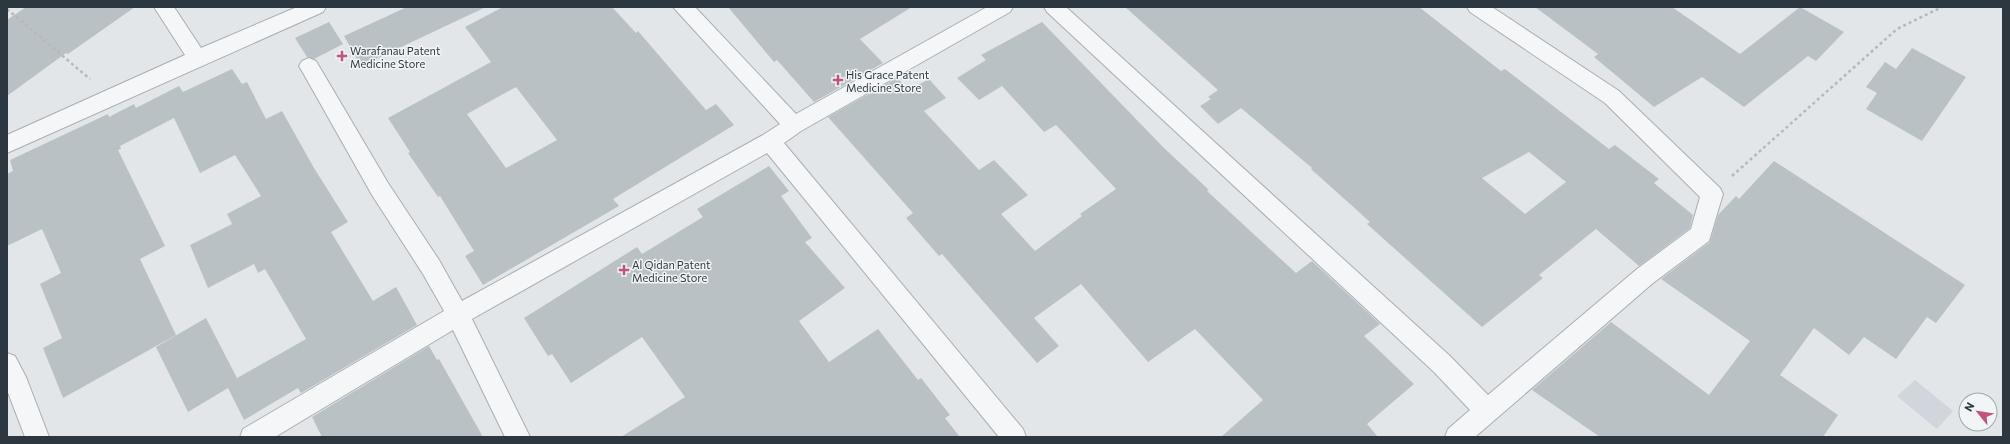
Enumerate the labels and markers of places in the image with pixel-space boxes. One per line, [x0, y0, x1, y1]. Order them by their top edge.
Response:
place label: Warafanau Patent Medicine Store [350, 44, 441, 70]
marker: Warafanau Patent Medicine Store [337, 51, 347, 61]
place label: His Grace Patent Medicine Store [846, 68, 930, 94]
marker: His Grace Patent Medicine Store [833, 75, 843, 85]
place label: Al Qidan Patent Medicine Store [632, 258, 711, 284]
marker: Al Qidan Patent Medicine Store [619, 265, 629, 275]

